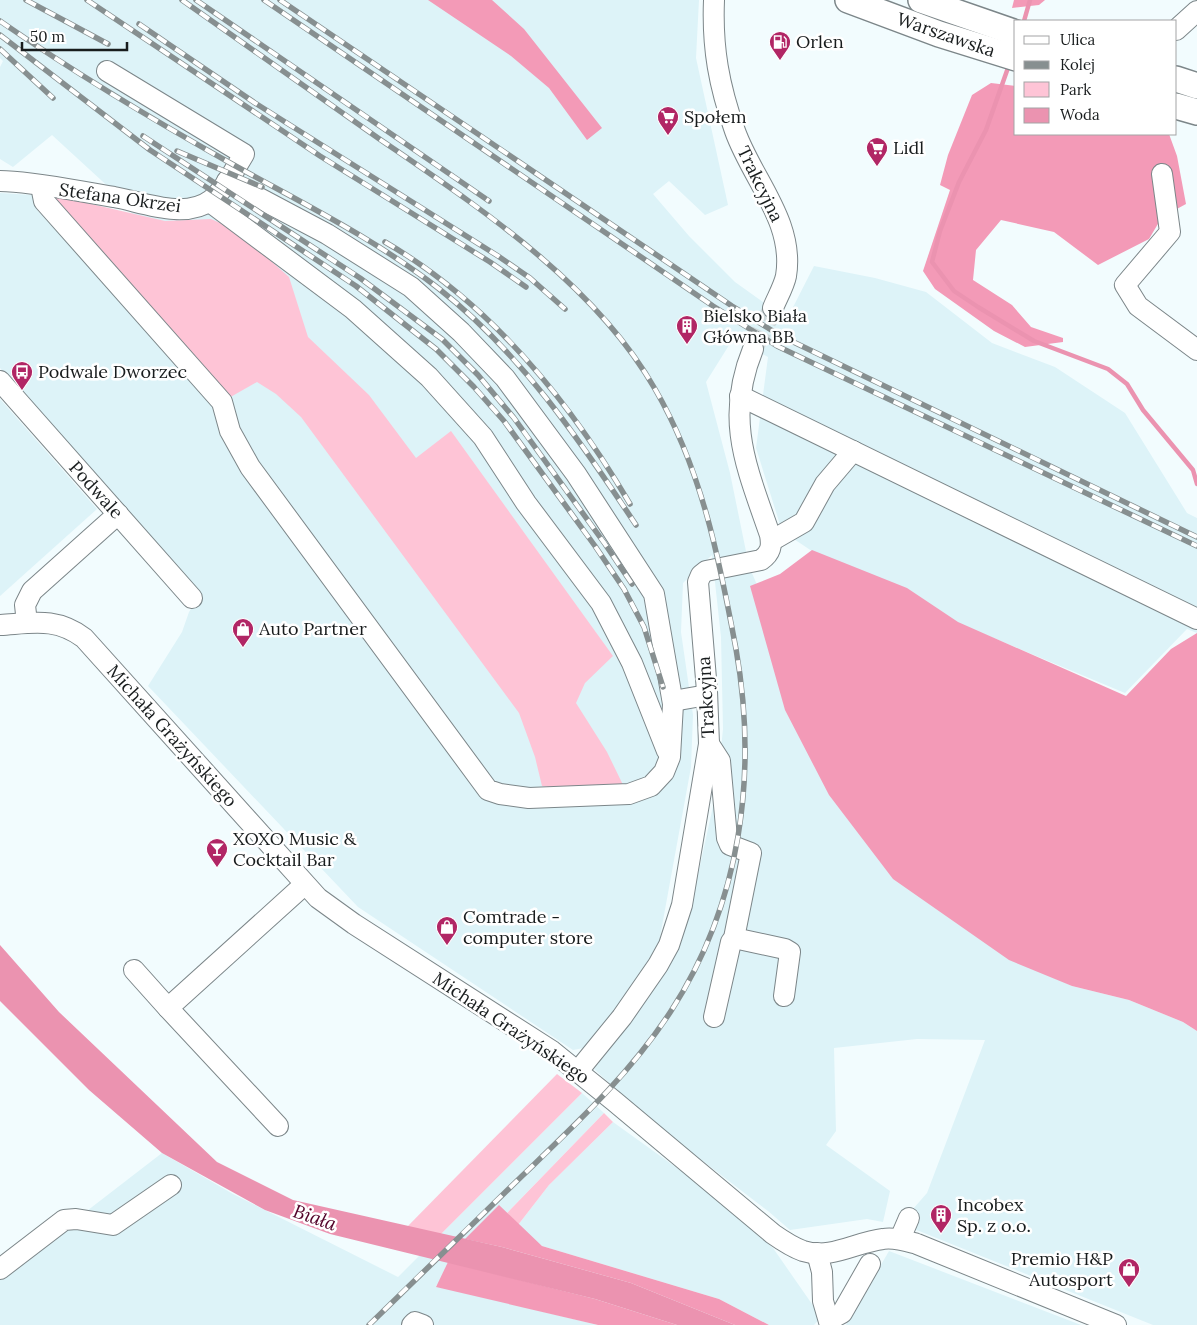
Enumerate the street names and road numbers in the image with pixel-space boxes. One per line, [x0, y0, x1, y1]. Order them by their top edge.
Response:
street label: Warszawska [894, 7, 998, 62]
street label: Trakcyjna [732, 142, 789, 226]
street label: Stefana Okrzei [58, 178, 182, 217]
street label: Podwale [64, 456, 129, 524]
street label: Trakcyjna [692, 656, 719, 738]
street label: Michała Grażyńskiego [102, 660, 243, 812]
street label: Michała Grażyńskiego [428, 967, 594, 1089]

